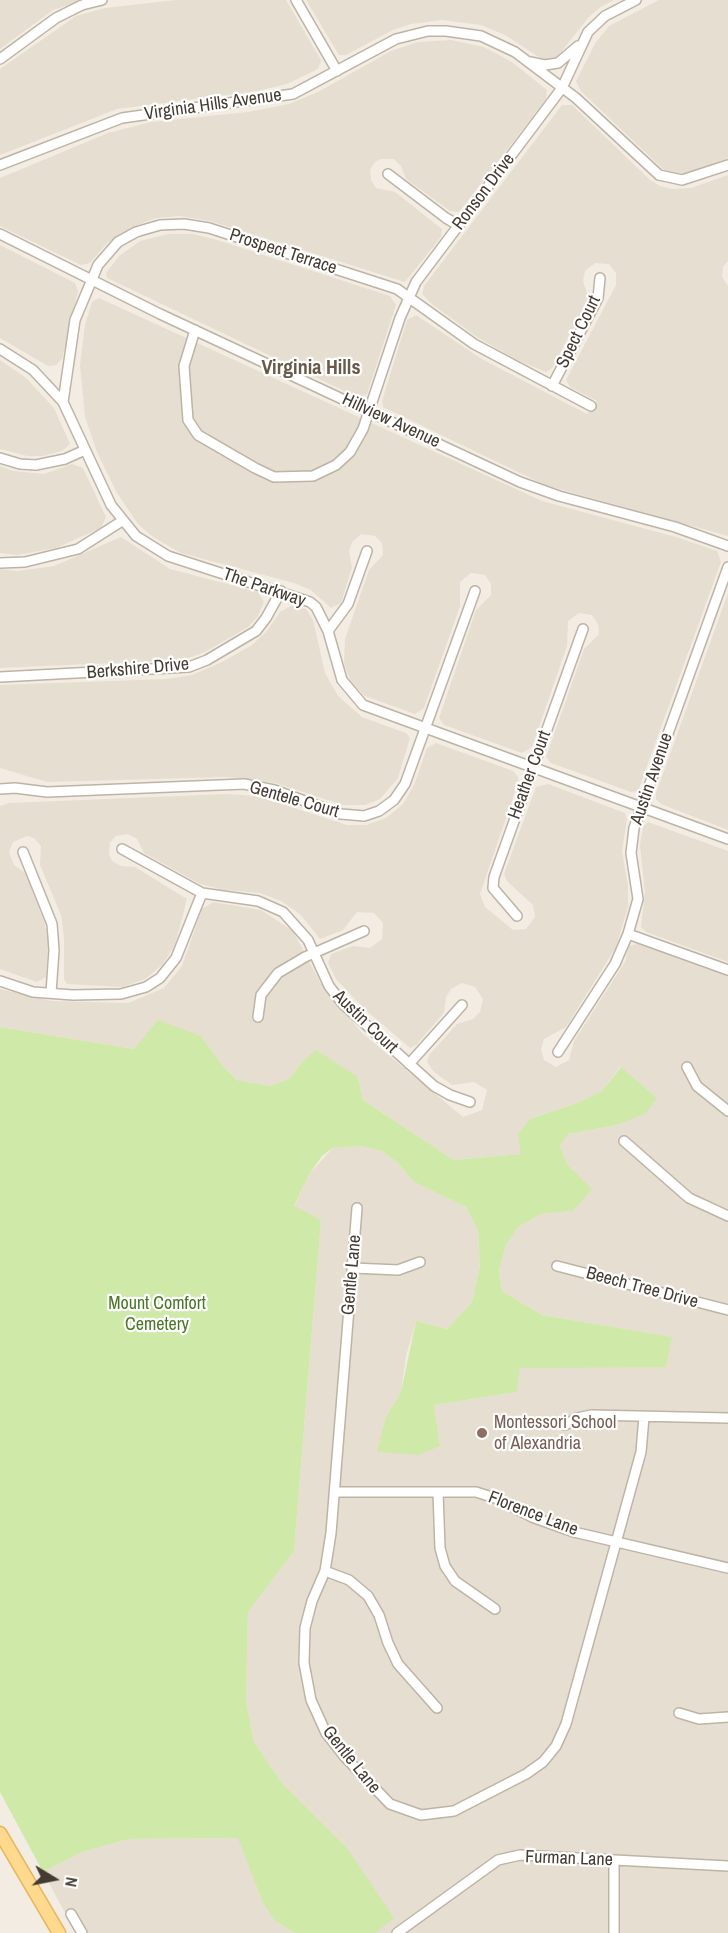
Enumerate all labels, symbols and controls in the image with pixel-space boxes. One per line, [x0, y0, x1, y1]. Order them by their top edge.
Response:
street label: Virginia Hills Avenue [143, 85, 283, 125]
street label: Ronson Drive [448, 149, 520, 235]
street label: Prospect Terrace [227, 224, 339, 280]
street label: Spect Court [552, 292, 606, 372]
district label: Virginia Hills [261, 357, 361, 381]
street label: Hillview Avenue [339, 389, 443, 453]
street label: The Parkway [220, 564, 308, 612]
street label: Berkshire Drive [86, 654, 190, 684]
street label: Heather Court [504, 728, 556, 822]
street label: Austin Avenue [626, 730, 678, 828]
street label: Gentele Court [247, 777, 341, 823]
street label: Austin Court [328, 986, 402, 1058]
street label: Gentle Lane [338, 1234, 366, 1316]
street label: Beech Tree Drive [584, 1263, 700, 1313]
park label: Mount Comfort Cemetery [108, 1293, 206, 1336]
place label: Montessori School of Alexandria [494, 1412, 616, 1454]
marker: Montessori School of Alexandria [475, 1426, 489, 1440]
street label: Florence Lane [485, 1487, 581, 1541]
street label: Gentle Lane [317, 1722, 385, 1798]
street label: Furman Lane [525, 1847, 613, 1871]
north arrow [24, 1849, 84, 1909]
text: N [60, 1876, 83, 1889]

